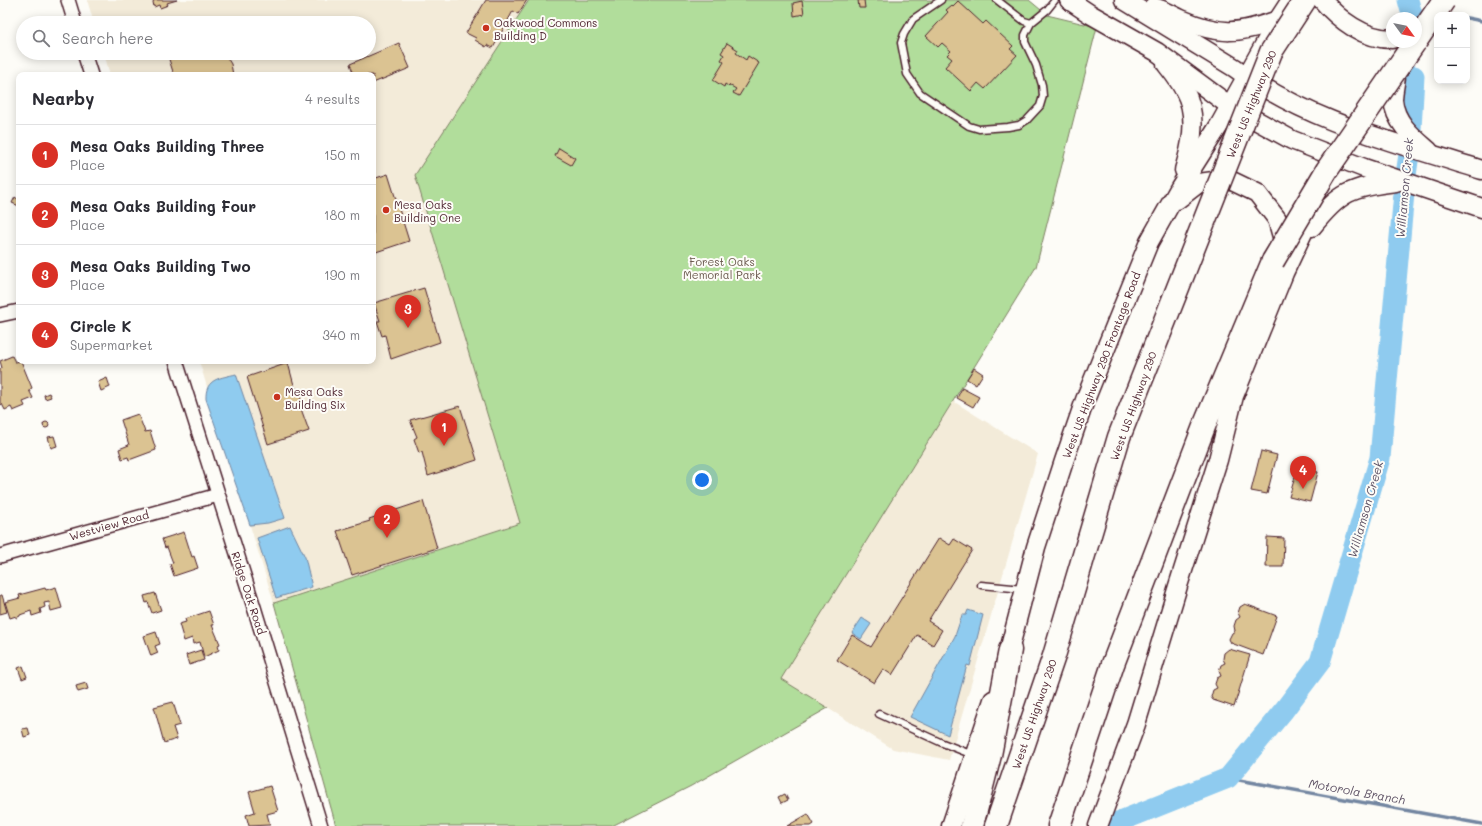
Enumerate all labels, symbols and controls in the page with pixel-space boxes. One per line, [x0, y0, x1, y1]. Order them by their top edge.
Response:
north arrow [1386, 12, 1422, 48]
map controls [1434, 12, 1470, 84]
button: + [1434, 12, 1470, 48]
place label: Oakwood Commons Building D [494, 15, 597, 43]
search box [16, 16, 376, 60]
marker: Oakwood Commons Building D [481, 23, 491, 33]
icon: search [30, 27, 52, 49]
text: Search here [62, 28, 153, 48]
street label: West US Highway 290 [1222, 48, 1280, 160]
button: − [1434, 48, 1470, 84]
text: Nearby [32, 87, 94, 109]
text: 4 results [305, 90, 360, 107]
text: Mesa Oaks Building Three [70, 136, 264, 156]
water label: Williamson Creek [1392, 137, 1416, 239]
text: 1 [42, 146, 48, 163]
text: 150 m [324, 146, 360, 163]
text: Place [70, 156, 105, 173]
text: Mesa Oaks Building Four [70, 196, 256, 216]
place label: Mesa Oaks Building One [394, 197, 461, 225]
marker: Mesa Oaks Building One [381, 205, 391, 215]
text: 2 [41, 206, 49, 223]
text: 180 m [324, 206, 360, 223]
text: Place [70, 216, 105, 233]
park label: Forest Oaks Memorial Park [683, 254, 761, 282]
text: Mesa Oaks Building Two [70, 256, 251, 276]
text: 3 [41, 266, 49, 283]
text: 190 m [324, 266, 360, 283]
street label: West US Highway 290 Frontage Road [1059, 270, 1143, 460]
text: Place [70, 276, 105, 293]
pin: 3 [395, 295, 421, 328]
text: Circle K [70, 316, 131, 336]
text: 4 [41, 326, 49, 343]
text: 340 m [322, 326, 360, 343]
text: Supermarket [70, 336, 153, 353]
street label: West US Highway 290 [1107, 350, 1159, 462]
place label: Mesa Oaks Building Six [285, 384, 346, 412]
marker: Mesa Oaks Building Six [272, 392, 282, 402]
pin: 1 [431, 413, 457, 446]
pin: 4 [1290, 456, 1316, 489]
water label: Williamson Creek [1344, 458, 1387, 559]
your location [692, 470, 712, 490]
pin: 2 [374, 505, 400, 538]
street label: Westview Road [67, 506, 151, 544]
street label: Ridge Oak Road [229, 550, 269, 636]
street label: West US Highway 290 [1008, 657, 1060, 771]
water label: Motorola Branch [1307, 775, 1407, 807]

